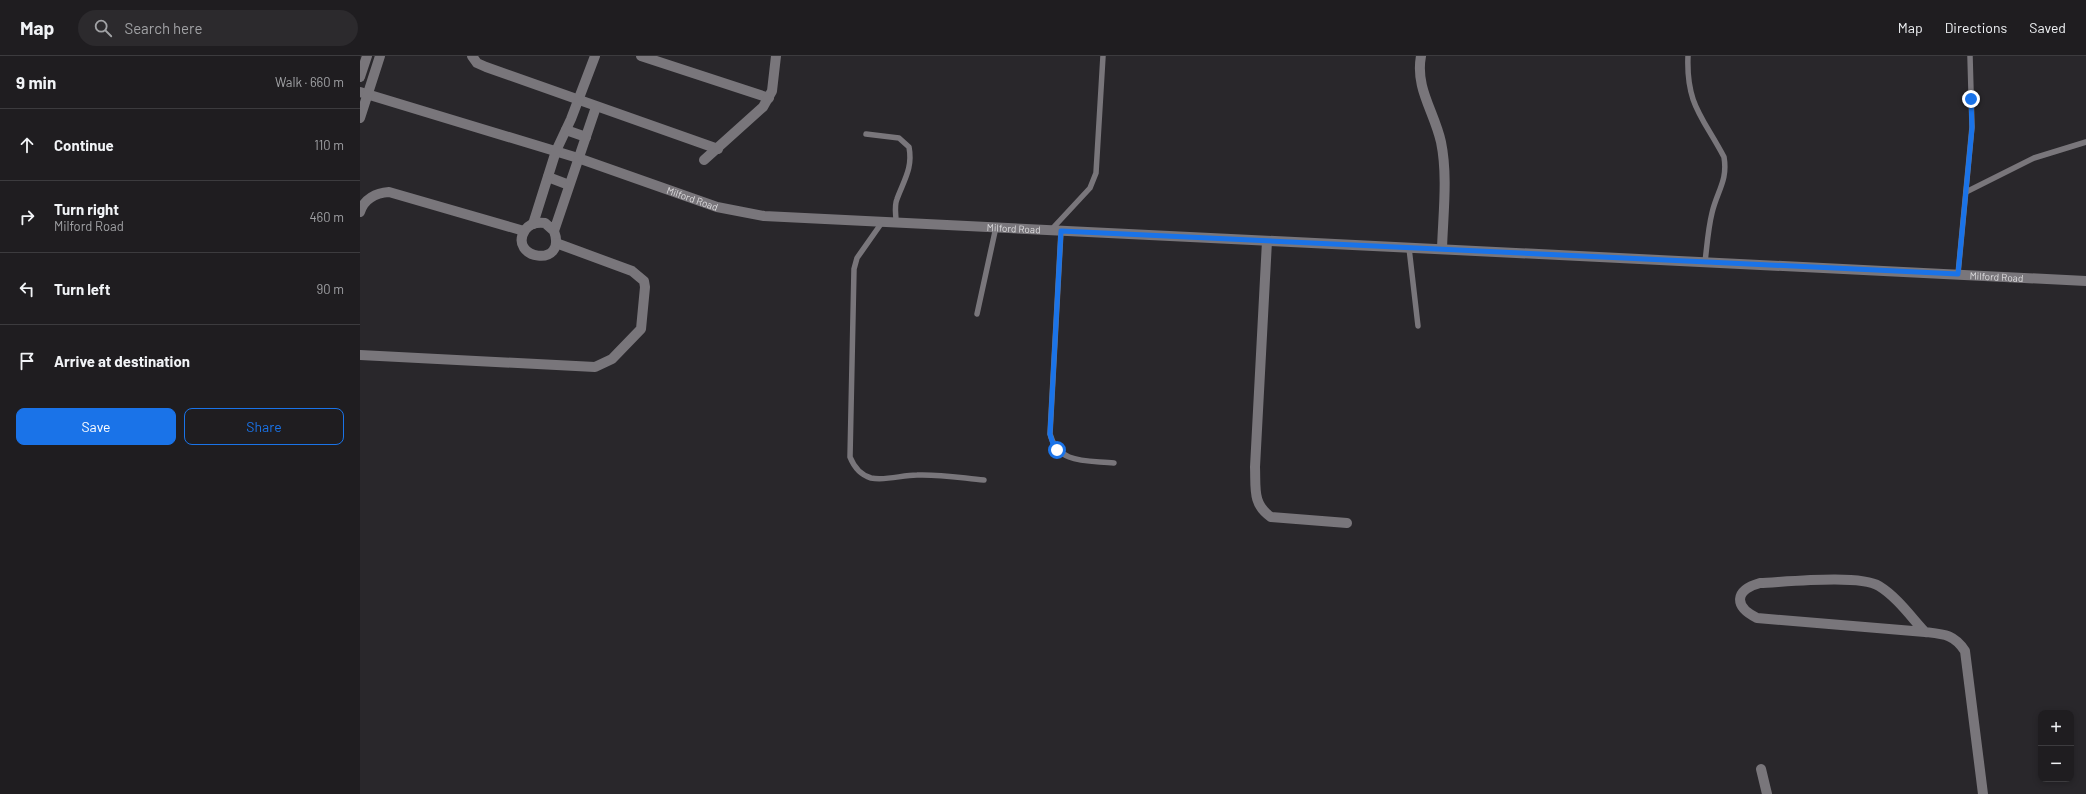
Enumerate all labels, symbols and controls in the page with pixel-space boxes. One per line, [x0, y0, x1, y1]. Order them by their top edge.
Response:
search box [78, 10, 358, 46]
text: Map [20, 16, 54, 39]
icon: search [92, 17, 114, 39]
text: Search here [124, 19, 202, 37]
text: Map [1898, 19, 1923, 36]
text: Directions [1945, 19, 2007, 36]
text: Saved [2029, 19, 2066, 36]
text: 9 min [16, 72, 56, 92]
text: Walk · 660 m [275, 74, 344, 90]
route end [1962, 90, 1980, 108]
icon: ahead [16, 134, 38, 156]
text: Continue [54, 136, 114, 154]
text: 110 m [314, 137, 344, 153]
street label: Milford Road [665, 184, 720, 213]
text: Turn right [54, 200, 119, 218]
icon: right [16, 206, 38, 228]
text: 460 m [309, 209, 344, 225]
text: Milford Road [54, 218, 124, 234]
street label: Milford Road [987, 221, 1041, 236]
street label: Milford Road [1969, 269, 2024, 284]
icon: left [16, 278, 38, 300]
text: Turn left [54, 280, 110, 298]
text: 90 m [317, 281, 344, 297]
icon: arrive [16, 350, 38, 372]
text: Arrive at destination [54, 352, 190, 370]
button: Save [16, 408, 176, 445]
button: Share [184, 408, 344, 445]
route start [1048, 441, 1066, 459]
map controls [2038, 710, 2074, 782]
button: + [2038, 710, 2074, 746]
button: − [2038, 746, 2074, 782]

